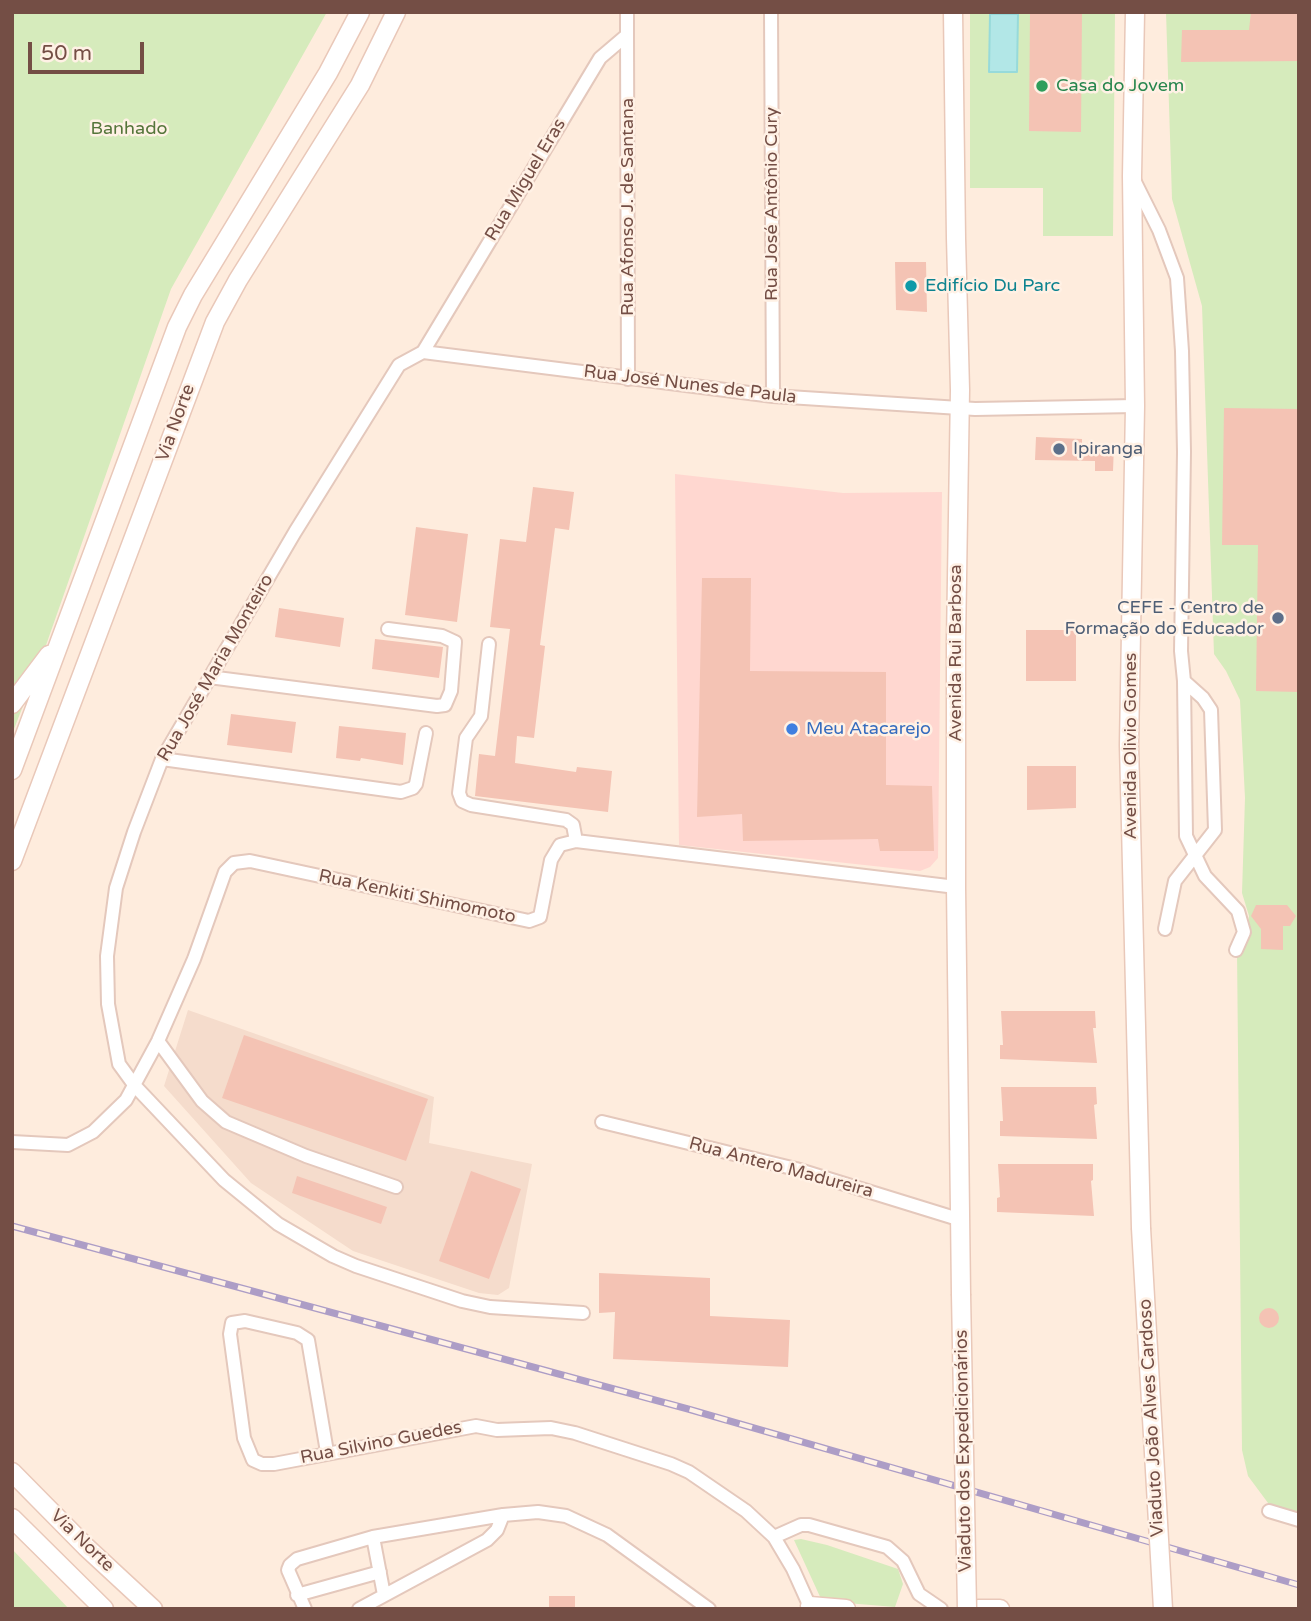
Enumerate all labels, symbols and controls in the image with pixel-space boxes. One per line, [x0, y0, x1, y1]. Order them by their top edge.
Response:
scale bar [32, 28, 147, 72]
text: 50 m [41, 41, 92, 66]
place label: Casa do Jovem [1056, 75, 1184, 97]
marker: Casa do Jovem [1034, 78, 1050, 94]
street label: Rua Afonso J. de Santana [617, 98, 639, 316]
street label: Rua José Antônio Cury [761, 107, 783, 301]
street label: Rua Miguel Eras [481, 115, 571, 245]
park label: Banhado [91, 118, 167, 140]
place label: Edifício Du Parc [925, 275, 1060, 297]
marker: Edifício Du Parc [903, 278, 919, 294]
street label: Rua José Nunes de Paula [582, 361, 798, 409]
street label: Via Norte [152, 381, 200, 465]
place label: Ipiranga [1073, 438, 1143, 460]
marker: Ipiranga [1051, 441, 1067, 457]
street label: Avenida Rui Barbosa [945, 564, 967, 742]
street label: Rua José Maria Monteiro [153, 570, 279, 766]
place label: CEFE - Centro de Formação do Educador [1065, 597, 1264, 640]
marker: CEFE - Centro de Formação do Educador [1270, 610, 1286, 626]
street label: Avenida Olivio Gomes [1120, 653, 1142, 839]
place label: Meu Atacarejo [806, 718, 931, 740]
marker: Meu Atacarejo [784, 721, 800, 737]
street label: Rua Kenkiti Shimomoto [316, 866, 518, 928]
street label: Rua Antero Madureira [686, 1133, 876, 1203]
street label: Viaduto João Alves Cardoso [1135, 1298, 1169, 1538]
street label: Viaduto dos Expedicionários [951, 1329, 977, 1573]
street label: Rua Silvino Guedes [298, 1417, 464, 1469]
street label: Via Norte [46, 1505, 118, 1577]

